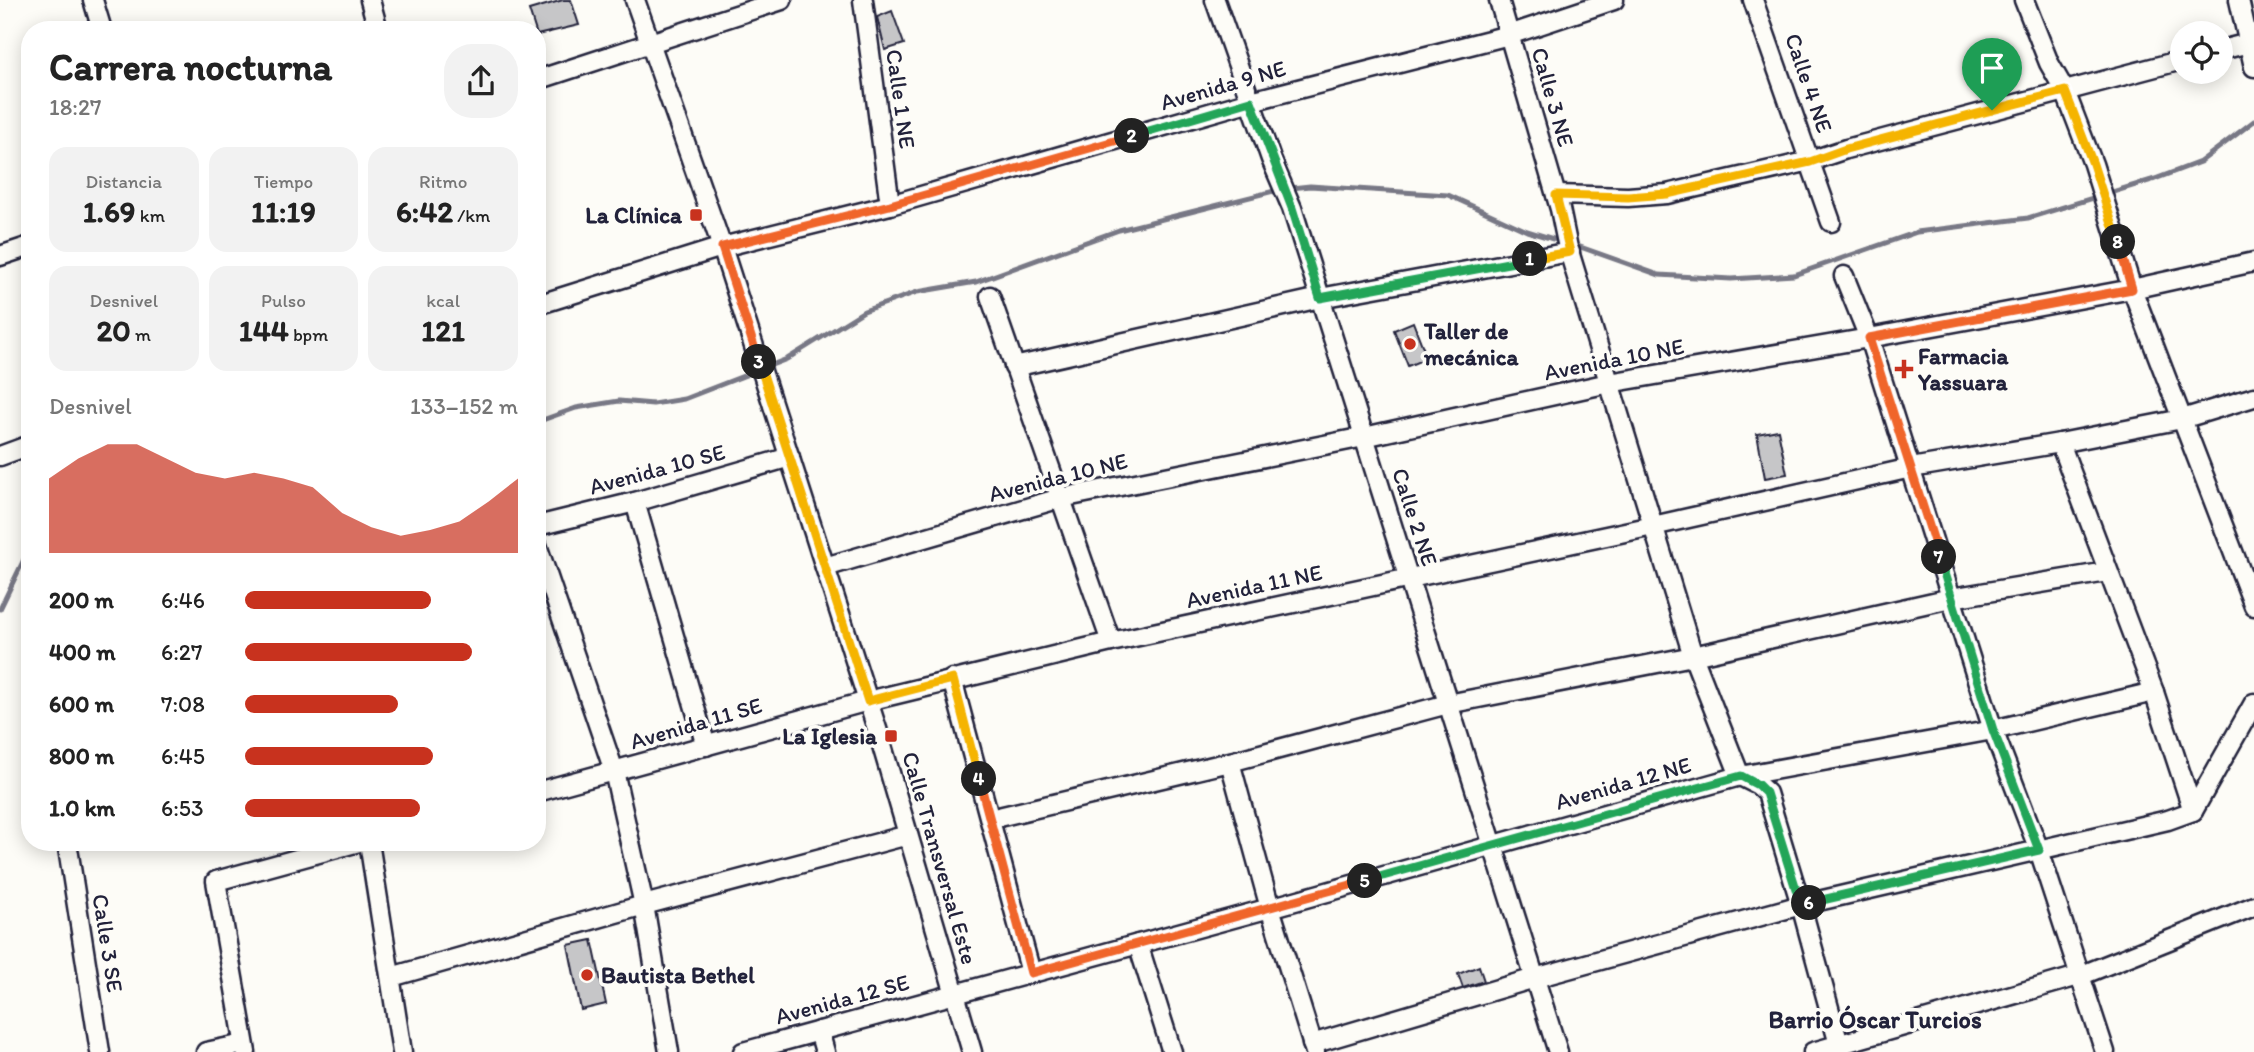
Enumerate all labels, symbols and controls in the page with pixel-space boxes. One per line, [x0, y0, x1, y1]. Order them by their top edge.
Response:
map controls [2170, 21, 2233, 84]
button: locate [2170, 21, 2233, 84]
street label: Calle 4 NE [1779, 30, 1839, 136]
pin [1962, 38, 2022, 110]
text: Carrera nocturna [49, 44, 332, 90]
button: share [444, 44, 518, 118]
street label: Calle 3 NE [1526, 44, 1580, 150]
street label: Calle 1 NE [880, 48, 922, 150]
icon: arrive [1973, 49, 2011, 87]
street label: Avenida 9 NE [1157, 54, 1289, 116]
text: 18:27 [49, 93, 101, 121]
pin: 2 [1114, 118, 1150, 154]
text: 2 [1127, 124, 1137, 147]
text: Distancia [85, 170, 162, 193]
text: Tiempo [254, 170, 313, 193]
text: Ritmo [419, 170, 467, 193]
text: 1.69 [83, 193, 136, 230]
text: 11:19 [251, 193, 316, 230]
text: 6:42 [396, 193, 453, 230]
place label: La Clínica [585, 201, 683, 229]
text: km [136, 204, 165, 227]
text: /km [453, 204, 490, 227]
marker: La Clínica [688, 207, 704, 223]
pin: 8 [2100, 224, 2136, 260]
text: 8 [2112, 230, 2123, 253]
pin: 1 [1512, 242, 1548, 276]
text: 1 [1525, 247, 1534, 270]
text: Desnivel [90, 289, 158, 312]
text: Pulso [261, 289, 306, 312]
text: kcal [426, 289, 460, 312]
text: 20 [97, 312, 131, 349]
text: 144 [239, 312, 289, 349]
text: 121 [421, 312, 465, 349]
place label: Taller de mecánica [1423, 317, 1519, 371]
text: m [131, 323, 151, 346]
text: bpm [289, 323, 328, 346]
street label: Avenida 10 NE [1542, 332, 1686, 386]
marker: Taller de mecánica [1402, 336, 1418, 352]
place label: Farmacia Yassuara [1917, 342, 2010, 396]
pin: 3 [742, 344, 776, 380]
text: 3 [753, 350, 764, 373]
marker: Farmacia Yassuara [1896, 361, 1912, 377]
text: Desnivel [49, 392, 132, 420]
text: 133–152 m [410, 392, 518, 420]
street label: Avenida 10 SE [586, 437, 728, 501]
street label: Avenida 10 NE [986, 446, 1130, 508]
street label: Calle 2 NE [1386, 464, 1444, 570]
pin: 7 [1922, 540, 1956, 574]
text: 7 [1934, 545, 1943, 568]
street label: Avenida 11 NE [1183, 558, 1325, 614]
text: 200 m [49, 586, 114, 614]
text: 6:46 [161, 586, 205, 614]
text: 400 m [49, 638, 116, 666]
text: 6:27 [161, 638, 202, 666]
text: 600 m [49, 690, 114, 718]
text: 7:08 [161, 690, 205, 718]
street label: Avenida 11 SE [627, 691, 765, 755]
place label: La Iglesia [782, 722, 878, 750]
marker: La Iglesia [883, 728, 899, 744]
text: 800 m [49, 742, 114, 770]
text: 6:45 [161, 742, 205, 770]
street label: Calle Transversal Este [896, 749, 984, 967]
street label: Avenida 12 NE [1552, 750, 1694, 816]
pin: 4 [962, 762, 996, 796]
text: 4 [973, 767, 984, 790]
text: 1.0 km [49, 794, 115, 822]
text: 6:53 [161, 794, 203, 822]
pin: 5 [1348, 864, 1382, 898]
text: 5 [1360, 869, 1369, 892]
pin: 6 [1792, 886, 1826, 920]
text: 6 [1803, 891, 1814, 914]
street label: Calle 3 SE [86, 892, 130, 994]
place label: Bautista Bethel [601, 961, 755, 989]
marker: Bautista Bethel [579, 967, 595, 983]
street label: Avenida 12 SE [772, 968, 912, 1030]
district label: Barrio Óscar Turcios [1768, 1005, 1982, 1034]

